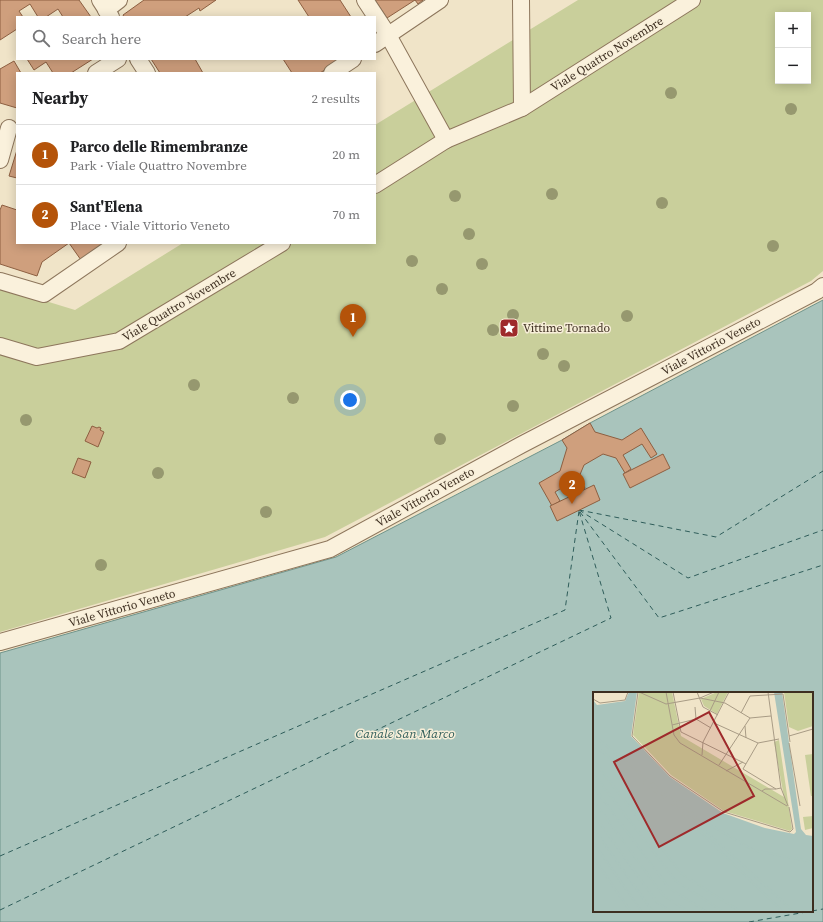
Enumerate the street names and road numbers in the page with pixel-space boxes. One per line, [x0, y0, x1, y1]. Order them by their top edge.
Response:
street label: Viale Quattro Novembre [548, 13, 666, 95]
street label: Viale Quattro Novembre [119, 265, 239, 345]
street label: Viale Vittorio Veneto [659, 313, 764, 379]
street label: Viale Vittorio Veneto [373, 463, 477, 531]
street label: Viale Vittorio Veneto [67, 585, 178, 631]

